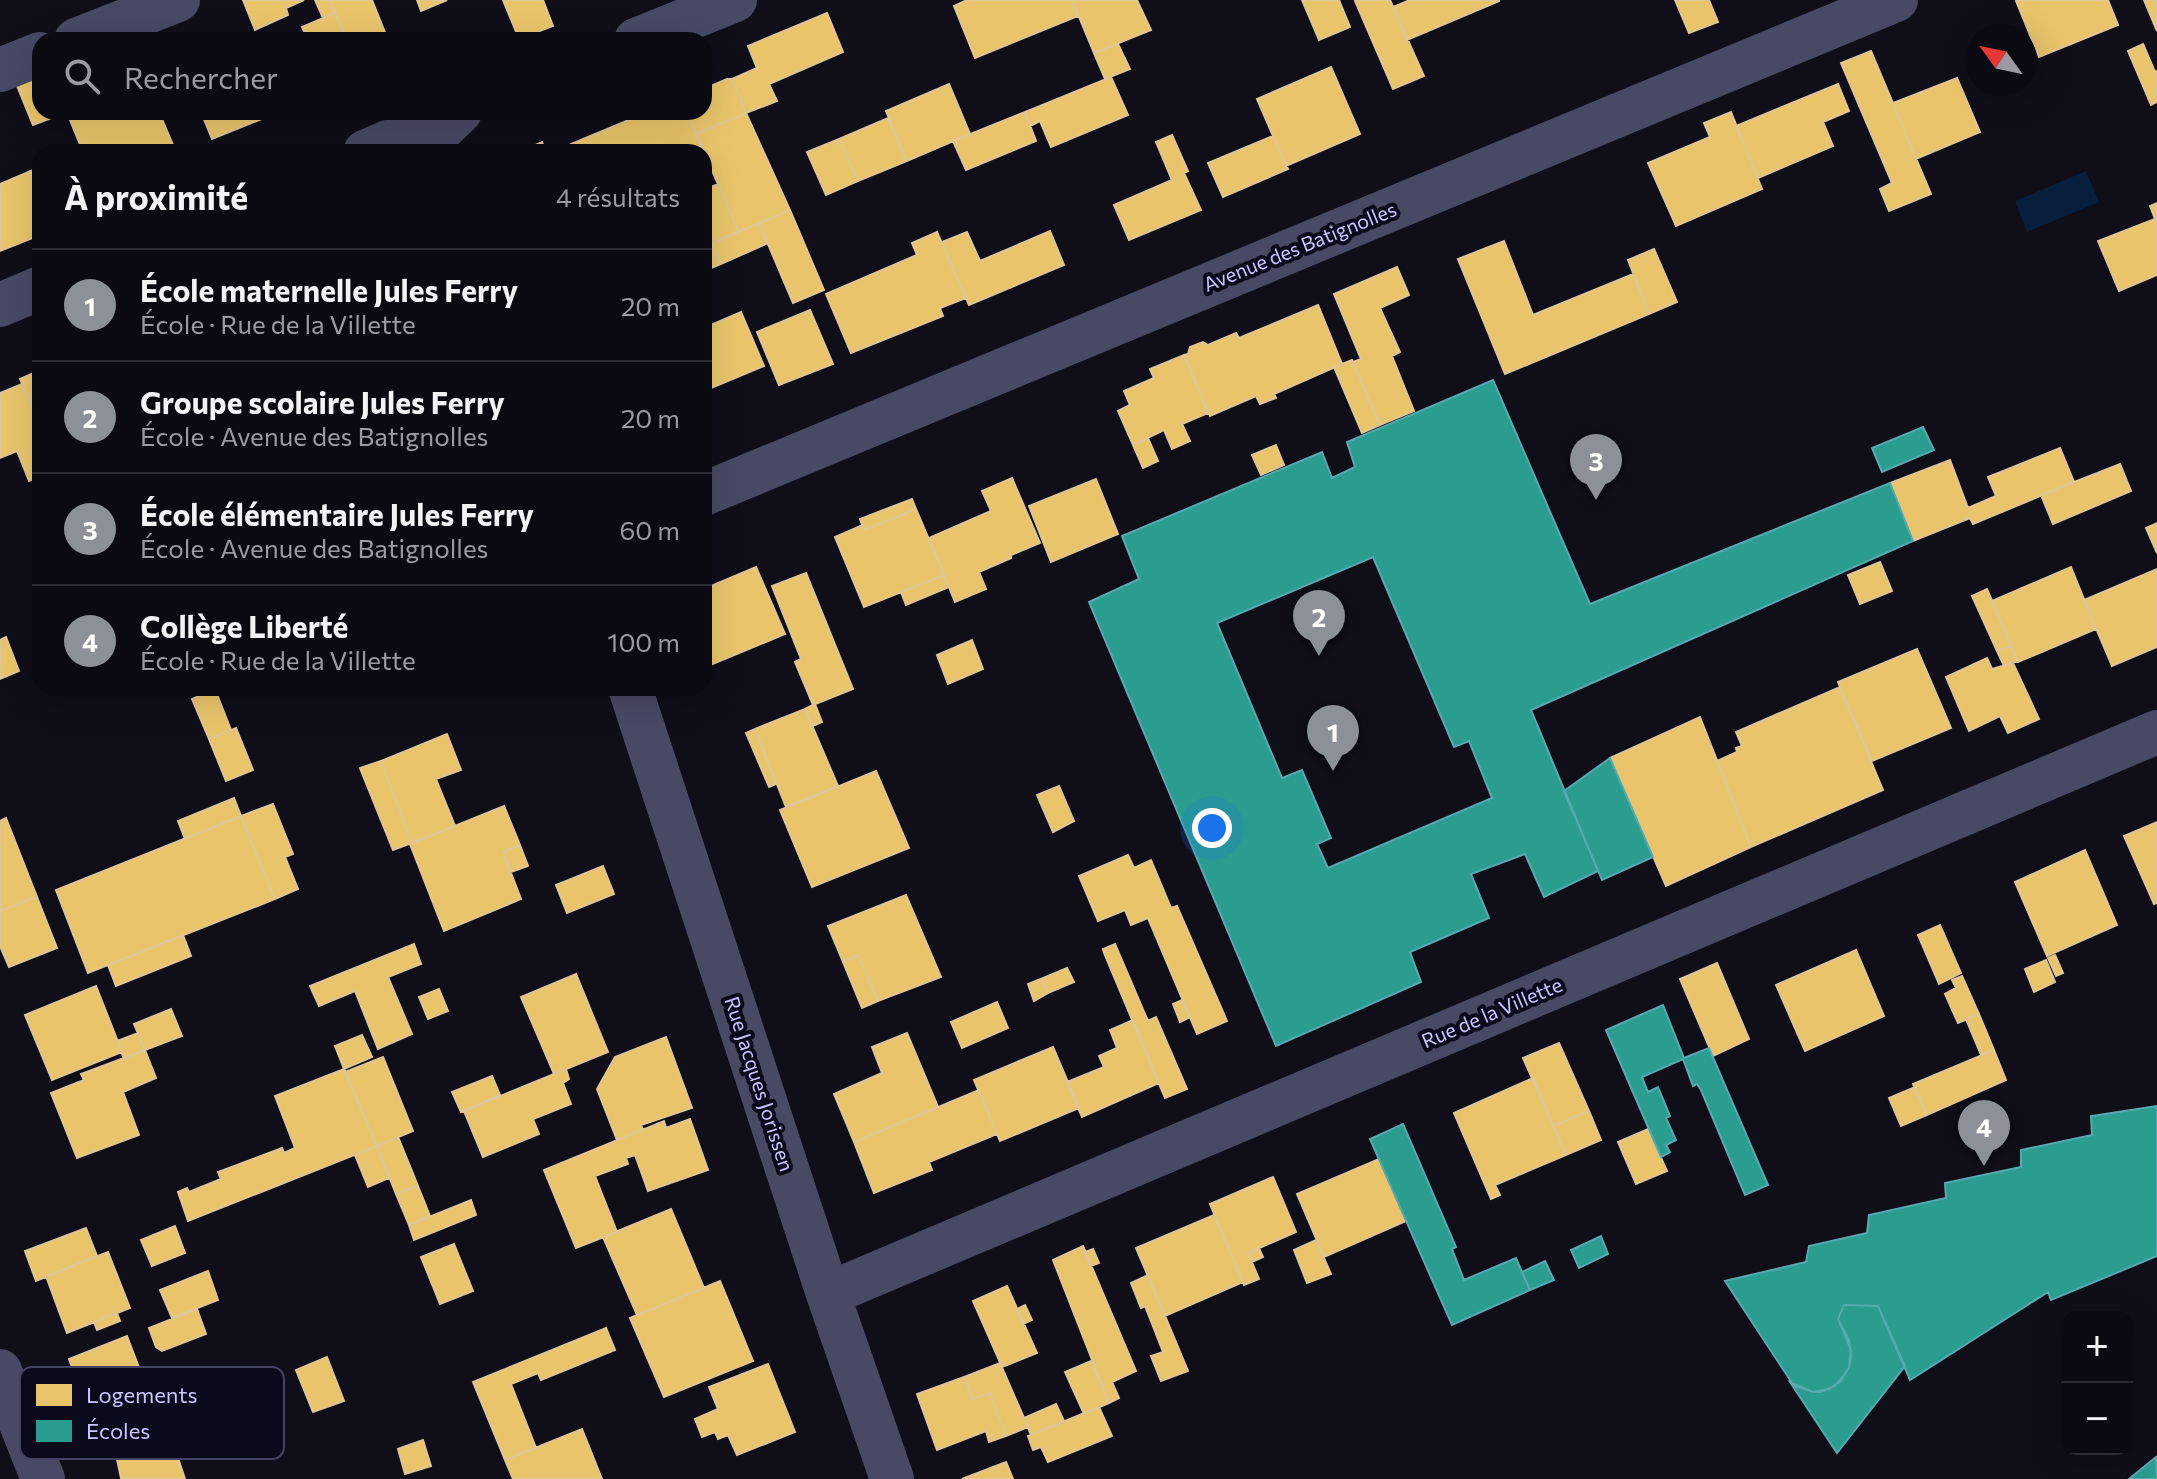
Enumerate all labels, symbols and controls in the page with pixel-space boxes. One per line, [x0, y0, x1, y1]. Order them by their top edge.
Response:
north arrow [1965, 24, 2037, 96]
search box [32, 32, 712, 120]
icon: search [60, 54, 104, 98]
text: Rechercher [124, 58, 278, 95]
text: À proximité [64, 175, 248, 217]
text: 4 résultats [556, 181, 680, 212]
street label: Avenue des Batignolles [1199, 196, 1400, 296]
text: École maternelle Jules Ferry [140, 271, 518, 308]
text: 1 [84, 290, 96, 321]
text: 20 m [621, 290, 680, 321]
text: École · Rue de la Villette [140, 308, 416, 339]
text: Groupe scolaire Jules Ferry [140, 383, 505, 420]
text: 2 [83, 402, 97, 433]
text: 20 m [621, 402, 680, 433]
text: École · Avenue des Batignolles [140, 420, 488, 451]
pin: 3 [1570, 434, 1622, 500]
text: École élémentaire Jules Ferry [140, 495, 534, 532]
text: 3 [82, 514, 98, 545]
text: 60 m [620, 514, 680, 545]
text: École · Avenue des Batignolles [140, 532, 488, 563]
pin: 2 [1293, 590, 1345, 656]
text: Collège Liberté [140, 607, 348, 644]
text: 4 [82, 626, 98, 657]
text: 100 m [607, 626, 680, 657]
text: École · Rue de la Villette [140, 644, 416, 675]
pin: 1 [1307, 705, 1359, 771]
your location [1192, 808, 1232, 848]
street label: Rue de la Villette [1418, 972, 1566, 1053]
street label: Rue Jacques Jorissen [720, 993, 800, 1174]
pin: 4 [1958, 1100, 2010, 1166]
map controls [2061, 1311, 2133, 1455]
button: + [2061, 1311, 2133, 1383]
legend [20, 1367, 284, 1459]
text: Logements [86, 1381, 197, 1408]
button: − [2061, 1383, 2133, 1455]
text: Écoles [86, 1417, 150, 1444]

